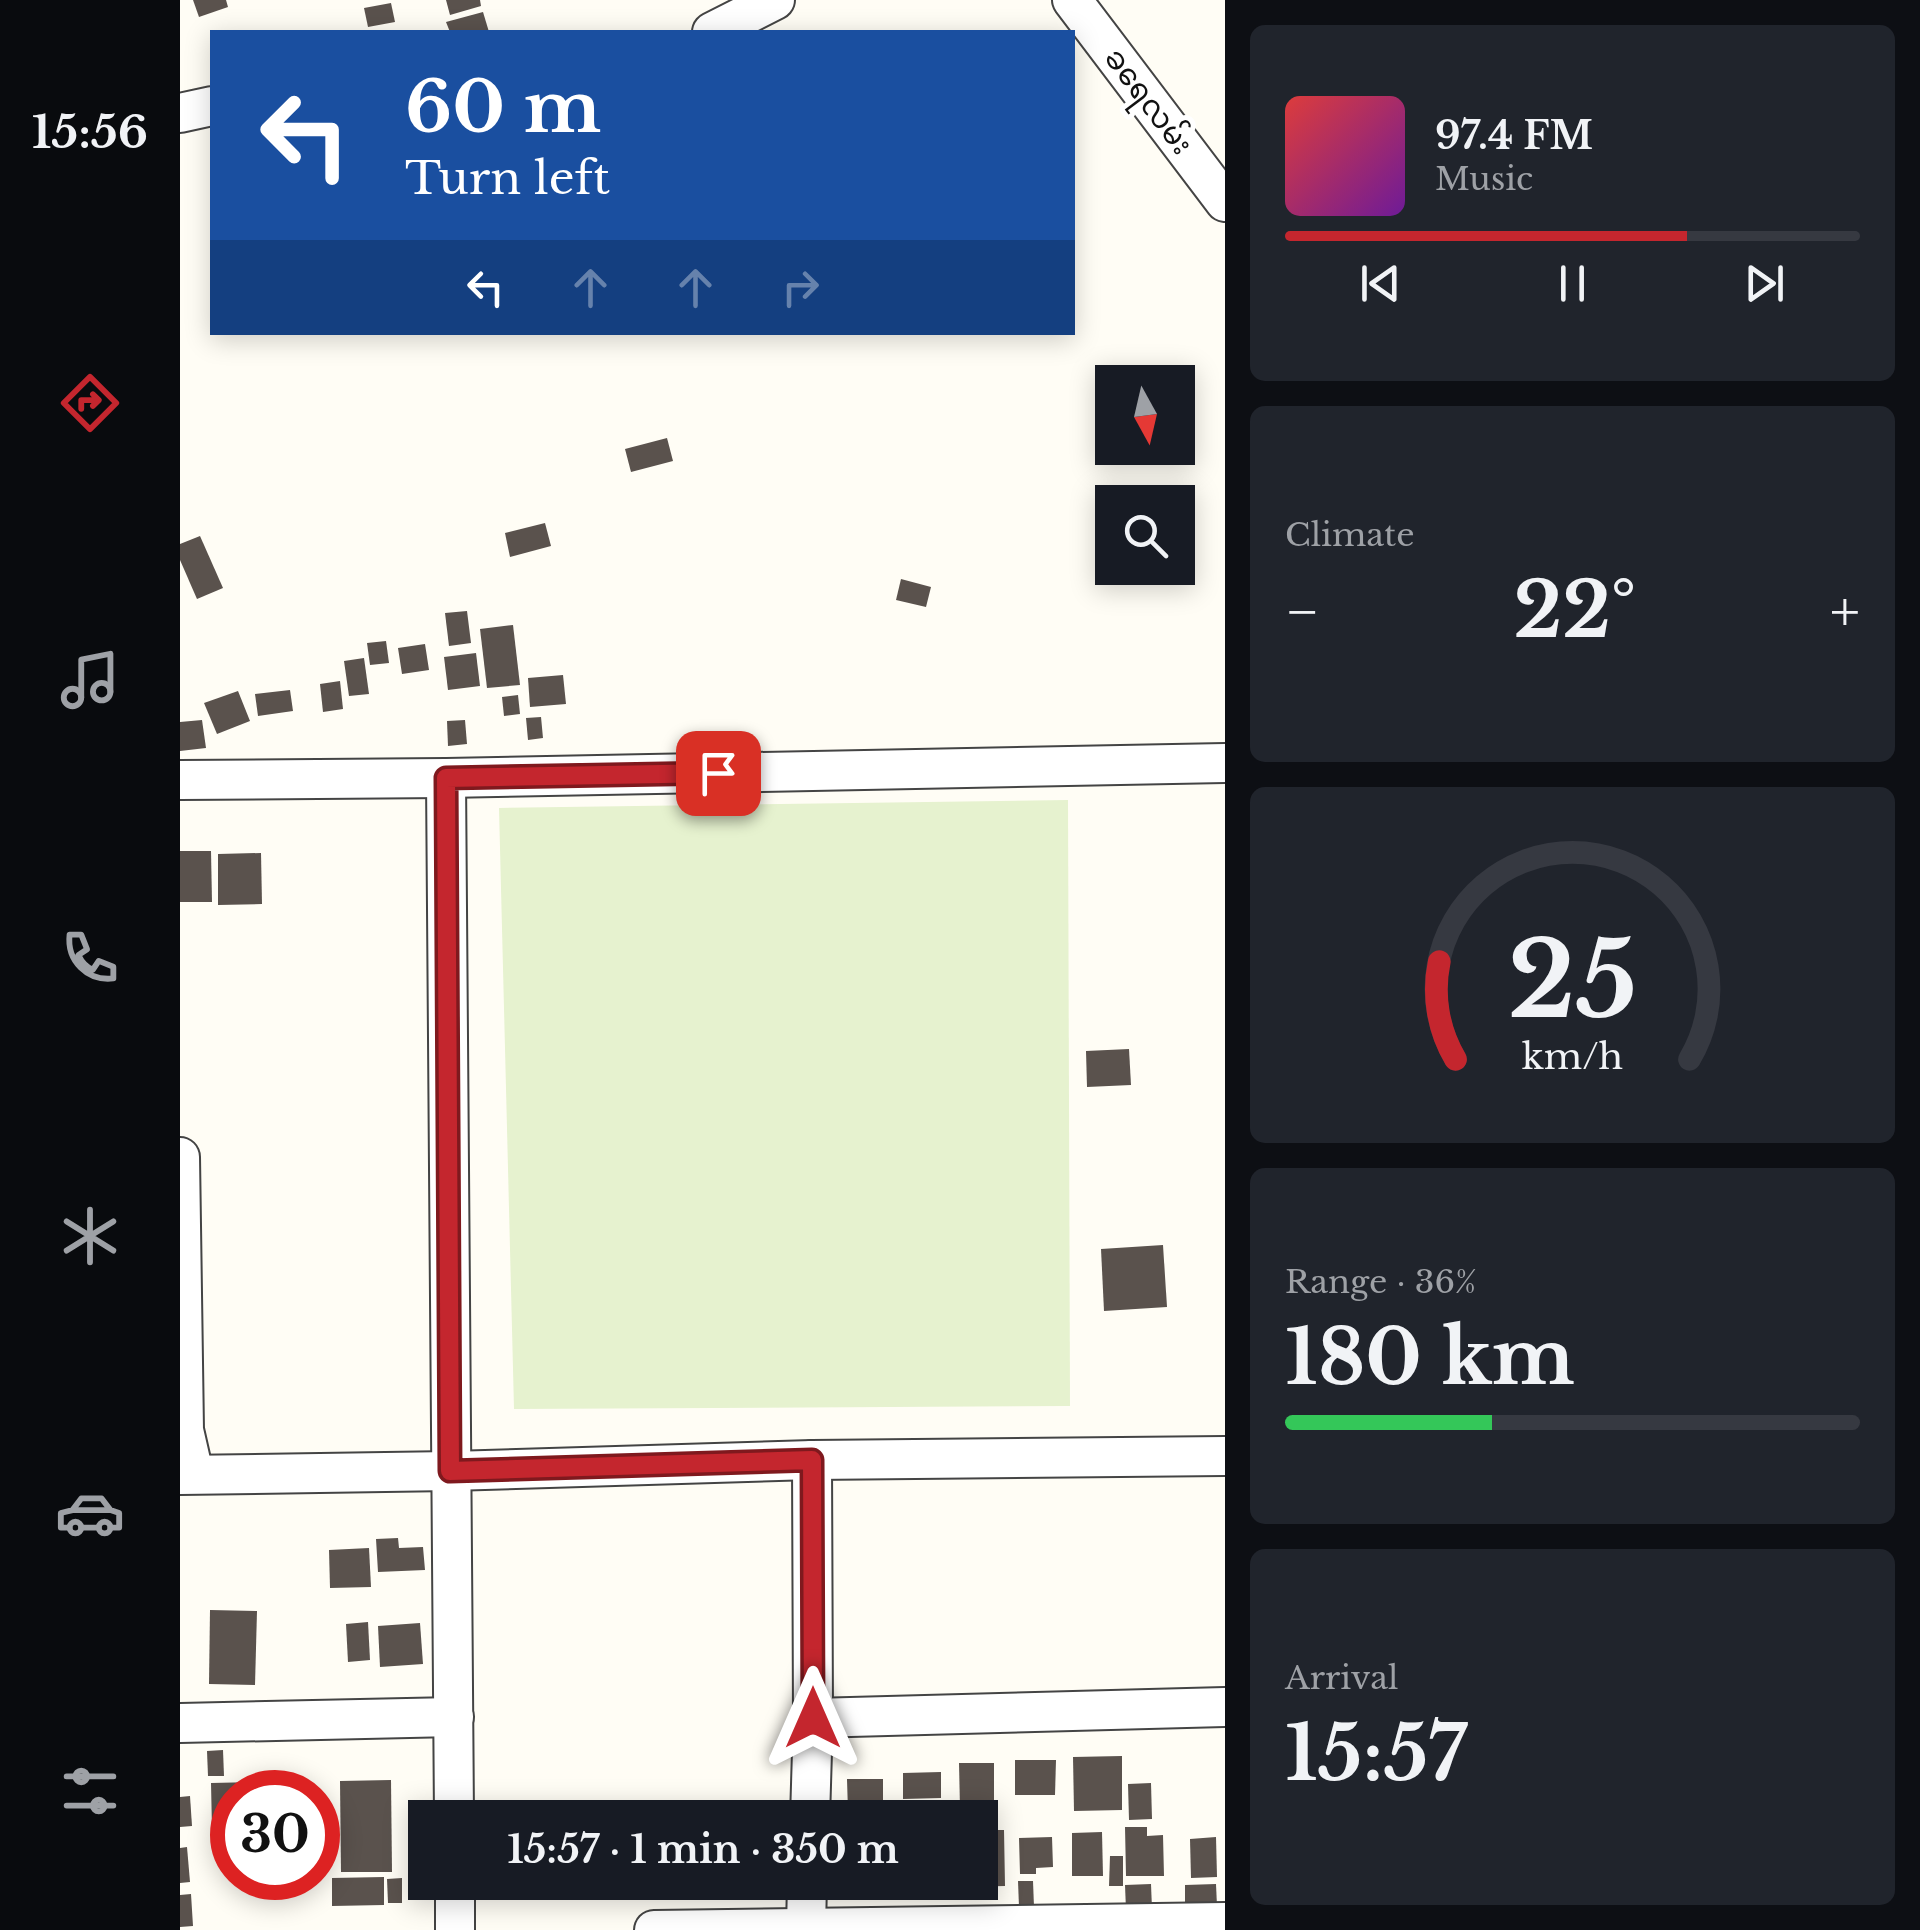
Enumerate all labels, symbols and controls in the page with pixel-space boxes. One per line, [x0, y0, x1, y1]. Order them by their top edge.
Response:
street label: ခရေလမ်း [1091, 39, 1203, 166]
text: 60 m [405, 64, 601, 151]
icon: left [240, 70, 370, 200]
text: 15:56 [32, 104, 148, 160]
text: 97.4 FM [1435, 112, 1593, 159]
text: Turn left [405, 150, 610, 206]
text: Music [1435, 159, 1533, 199]
icon: previous [1353, 256, 1408, 311]
icon: pause [1545, 256, 1600, 311]
icon: next [1737, 256, 1792, 311]
icon: left [458, 260, 513, 315]
icon: ahead [563, 260, 618, 315]
icon: ahead [668, 260, 723, 315]
icon: right [773, 260, 828, 315]
north arrow [1095, 365, 1195, 465]
map controls [1095, 365, 1195, 585]
icon: directions [55, 368, 125, 438]
button: search [1095, 485, 1195, 585]
text: Climate [1285, 515, 1414, 555]
text: 22° [1513, 564, 1636, 657]
text: − [1285, 578, 1320, 646]
text: + [1830, 578, 1860, 646]
icon: music [55, 645, 125, 715]
pin [676, 731, 761, 816]
icon: arrive [691, 746, 746, 801]
text: 25 [1508, 916, 1637, 1045]
icon: phone [55, 923, 125, 993]
text: km/h [1522, 1034, 1623, 1079]
icon: climate [55, 1201, 125, 1271]
text: Range · 36% [1285, 1262, 1477, 1302]
text: 180 km [1285, 1311, 1575, 1404]
icon: car [55, 1478, 125, 1548]
text: Arrival [1285, 1658, 1398, 1698]
position arrow [761, 1666, 865, 1770]
text: 15:57 [1285, 1707, 1467, 1800]
icon: filters [55, 1756, 125, 1826]
speed limit sign: 30 [210, 1770, 340, 1900]
text: 15:57 · 1 min · 350 m [507, 1826, 899, 1873]

